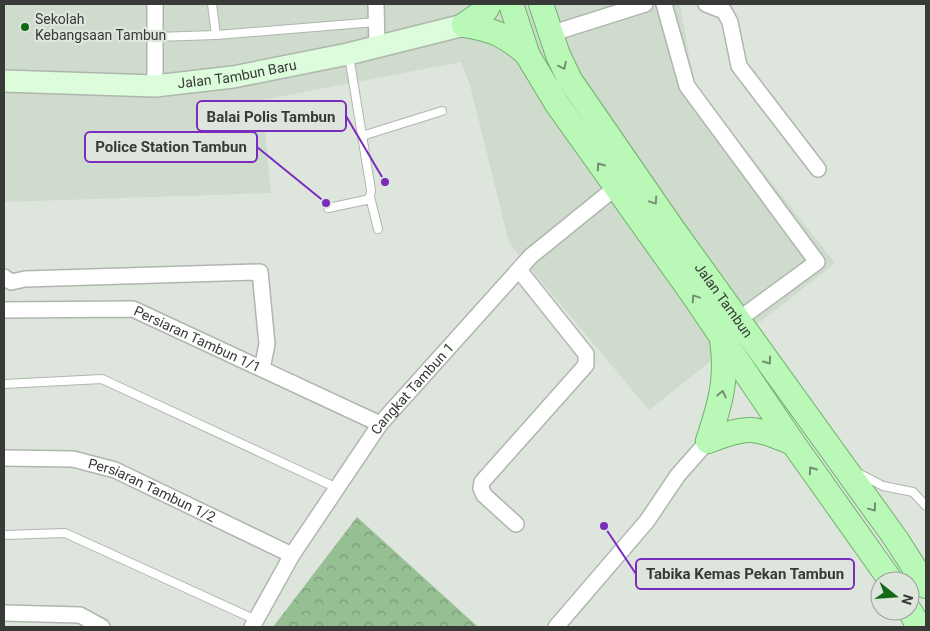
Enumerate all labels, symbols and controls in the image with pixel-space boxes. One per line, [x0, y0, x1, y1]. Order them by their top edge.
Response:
place label: Sekolah Kebangsaan Tambun [35, 11, 166, 43]
marker: Sekolah Kebangsaan Tambun [19, 21, 31, 33]
street label: Jalan Tambun Baru [177, 56, 298, 91]
one-way arrow [557, 61, 567, 70]
callout: Balai Polis Tambun [197, 101, 346, 131]
text: Balai Polis Tambun [207, 108, 335, 126]
callout: Police Station Tambun [85, 132, 257, 162]
text: Police Station Tambun [95, 138, 247, 156]
one-way arrow [597, 162, 606, 172]
one-way arrow [648, 195, 657, 204]
street label: Jalan Tambun [692, 260, 756, 340]
one-way arrow [692, 294, 701, 304]
street label: Persiaran Tambun 1/1 [131, 303, 263, 375]
street label: Cangkat Tambun 1 [367, 340, 457, 437]
one-way arrow [762, 356, 771, 365]
one-way arrow [716, 390, 727, 398]
street label: Persiaran Tambun 1/2 [86, 455, 218, 525]
one-way arrow [809, 466, 818, 476]
one-way arrow [867, 502, 875, 511]
callout: Tabika Kemas Pekan Tambun [636, 559, 854, 589]
text: Tabika Kemas Pekan Tambun [646, 565, 844, 583]
north arrow [870, 571, 920, 621]
text: N [898, 593, 917, 607]

